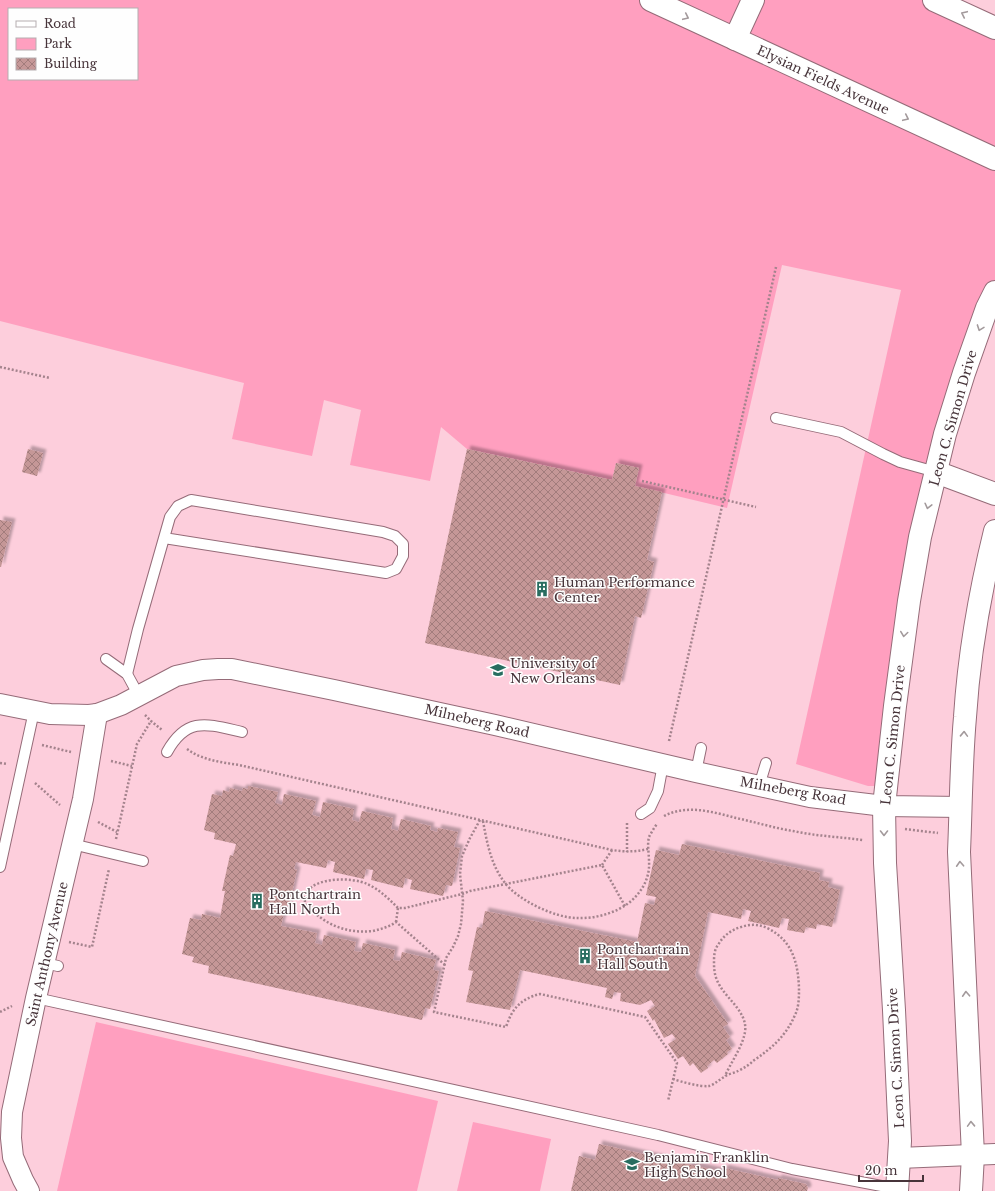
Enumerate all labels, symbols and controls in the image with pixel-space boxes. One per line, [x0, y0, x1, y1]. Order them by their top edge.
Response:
legend [8, 8, 138, 80]
one-way arrow [961, 11, 969, 19]
one-way arrow [682, 12, 690, 20]
text: Road [44, 16, 76, 31]
text: Park [44, 36, 72, 51]
street label: Elysian Fields Avenue [754, 42, 892, 118]
text: Building [44, 56, 98, 71]
one-way arrow [902, 113, 909, 121]
one-way arrow [977, 325, 985, 332]
street label: Leon C. Simon Drive [925, 348, 981, 488]
one-way arrow [924, 503, 932, 510]
place label: Human Performance Center [554, 574, 695, 606]
building icon: Human Performance Center [533, 580, 551, 598]
one-way arrow [900, 631, 909, 637]
place label: University of New Orleans [510, 655, 598, 687]
school or university icon: University of New Orleans [489, 661, 507, 679]
street label: Leon C. Simon Drive [877, 664, 909, 806]
street label: Milneberg Road [423, 701, 531, 741]
one-way arrow [960, 731, 968, 737]
street label: Milneberg Road [739, 773, 848, 809]
one-way arrow [880, 830, 888, 836]
one-way arrow [956, 861, 964, 867]
street label: Saint Anthony Avenue [22, 880, 72, 1028]
place label: Pontchartrain Hall North [269, 886, 361, 918]
building icon: Pontchartrain Hall North [248, 892, 266, 910]
place label: Pontchartrain Hall South [597, 941, 689, 973]
building icon: Pontchartrain Hall South [576, 947, 594, 965]
street label: Leon C. Simon Drive [884, 987, 908, 1129]
one-way arrow [962, 991, 971, 997]
one-way arrow [967, 1121, 976, 1127]
place label: Benjamin Franklin High School [644, 1149, 769, 1181]
school or university icon: Benjamin Franklin High School [623, 1155, 641, 1173]
scale bar [859, 1157, 923, 1183]
text: 20 m [865, 1163, 897, 1178]

